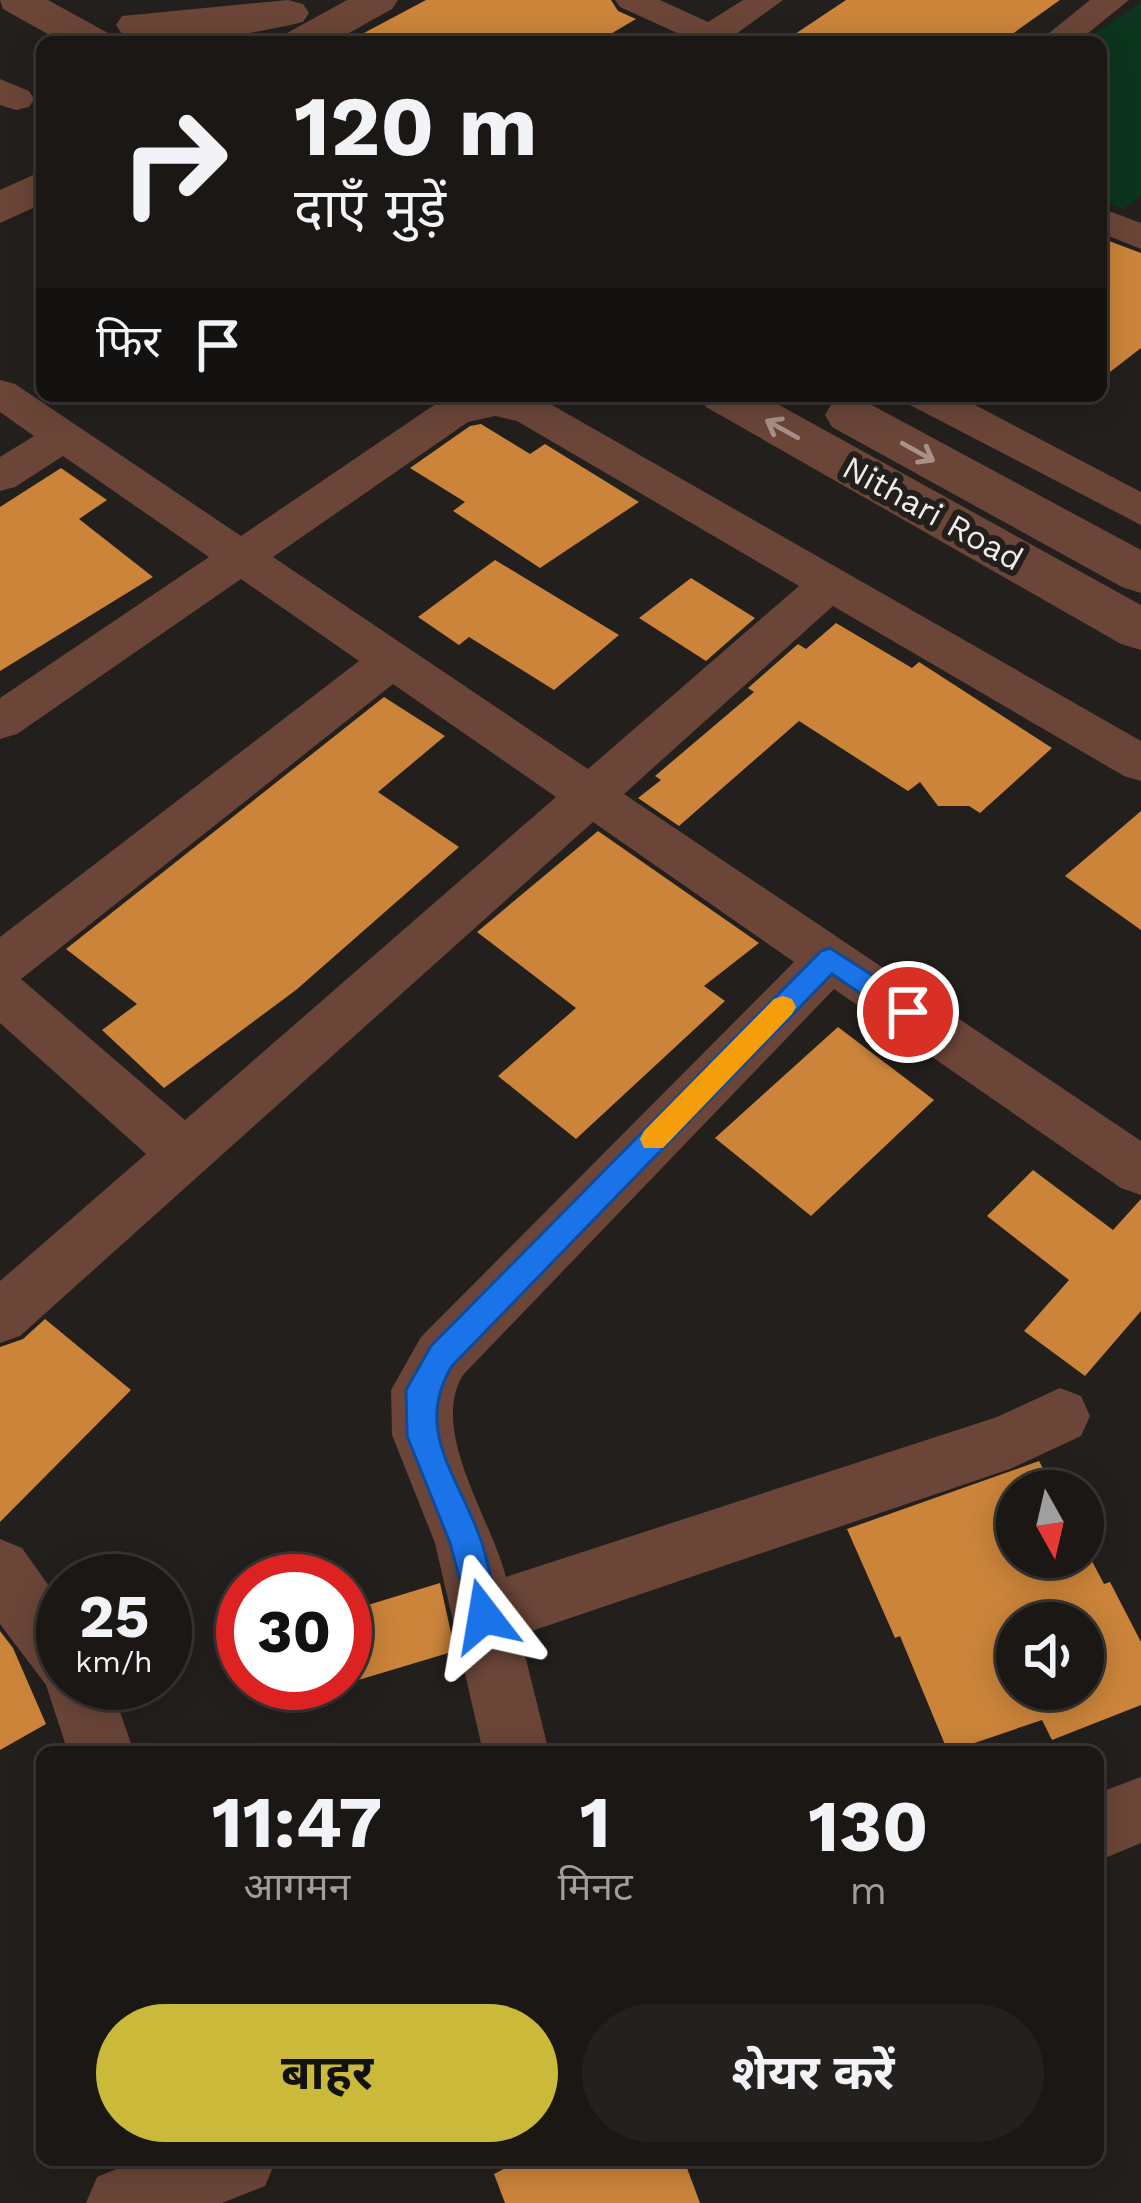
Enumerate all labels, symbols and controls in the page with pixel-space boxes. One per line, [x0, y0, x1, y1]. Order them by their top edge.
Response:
text: 120 m [294, 77, 537, 175]
icon: right [96, 84, 252, 240]
text: दाएँ मुड़ें [294, 177, 446, 240]
icon: arrive [185, 312, 251, 378]
text: फिर [96, 315, 161, 368]
one-way arrow [766, 416, 801, 440]
one-way arrow [900, 441, 935, 464]
street label: Nithari Road [836, 447, 1030, 579]
pin [857, 961, 959, 1063]
icon: arrive [875, 979, 941, 1045]
north arrow [996, 1470, 1104, 1578]
map controls [996, 1470, 1104, 1710]
position arrow [421, 1553, 547, 1679]
speed limit sign: 30 [216, 1554, 372, 1710]
text: 25 [79, 1581, 149, 1652]
button: sound [996, 1602, 1104, 1710]
text: km/h [75, 1644, 153, 1679]
text: 11:47 [212, 1780, 382, 1864]
text: 1 [580, 1780, 611, 1864]
text: 130 [808, 1784, 928, 1868]
text: आगमन [244, 1864, 350, 1909]
text: मिनट [558, 1864, 633, 1909]
text: m [850, 1868, 887, 1913]
button: बाहर [96, 2004, 558, 2142]
button: शेयर करें [582, 2004, 1044, 2142]

